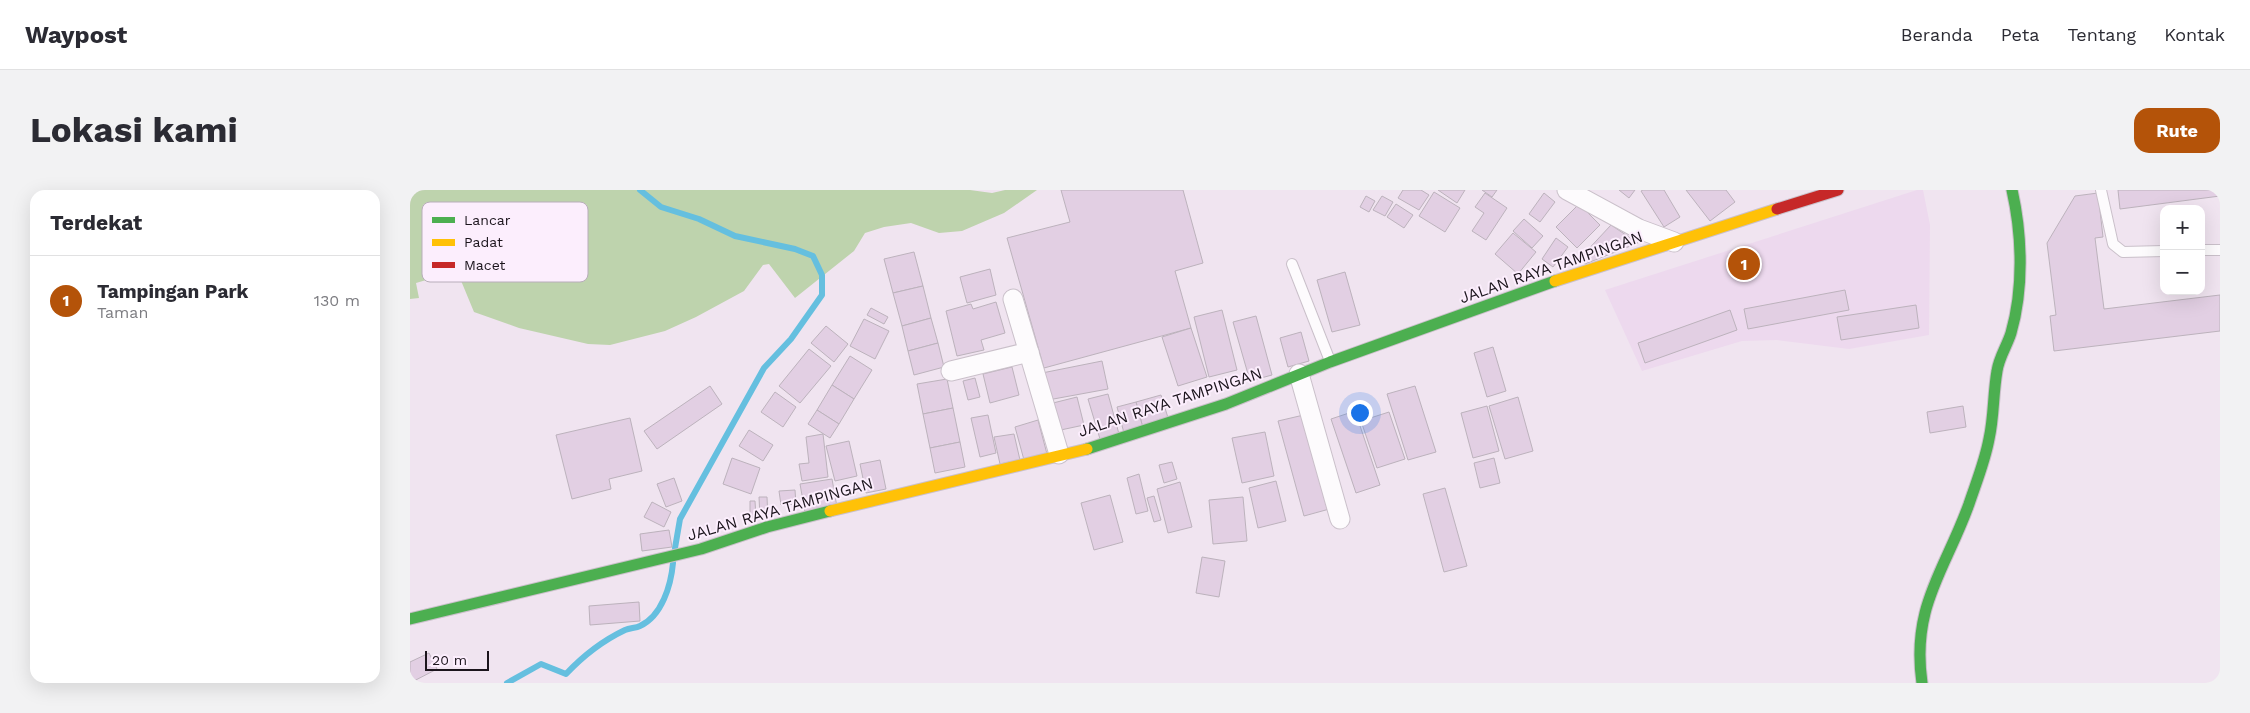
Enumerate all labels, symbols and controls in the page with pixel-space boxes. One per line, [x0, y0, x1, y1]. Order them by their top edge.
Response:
text: Waypost [25, 21, 127, 49]
text: Beranda [1901, 24, 1973, 45]
text: Peta [2001, 24, 2039, 45]
text: Tentang [2067, 24, 2136, 45]
text: Kontak [2164, 24, 2225, 45]
button: Rute [2134, 108, 2220, 153]
text: Lokasi kami [30, 109, 238, 151]
legend [422, 202, 588, 282]
map controls [2160, 205, 2205, 295]
button: + [2160, 205, 2205, 250]
text: Terdekat [50, 210, 142, 235]
text: Lancar [464, 212, 511, 228]
street label: JALAN RAYA TAMPINGAN [1457, 227, 1645, 307]
text: Padat [464, 234, 503, 250]
pin: 1 [1728, 245, 1760, 283]
button: − [2160, 250, 2205, 295]
text: Macet [464, 257, 506, 273]
text: Tampingan Park [97, 280, 248, 303]
text: 1 [63, 291, 69, 310]
text: 130 m [314, 291, 360, 310]
text: Taman [97, 303, 148, 322]
street label: JALAN RAYA TAMPINGAN [1076, 363, 1264, 441]
your location [1347, 400, 1373, 426]
street label: JALAN RAYA TAMPINGAN [685, 473, 875, 545]
scale bar [425, 648, 489, 671]
text: 20 m [432, 652, 467, 668]

